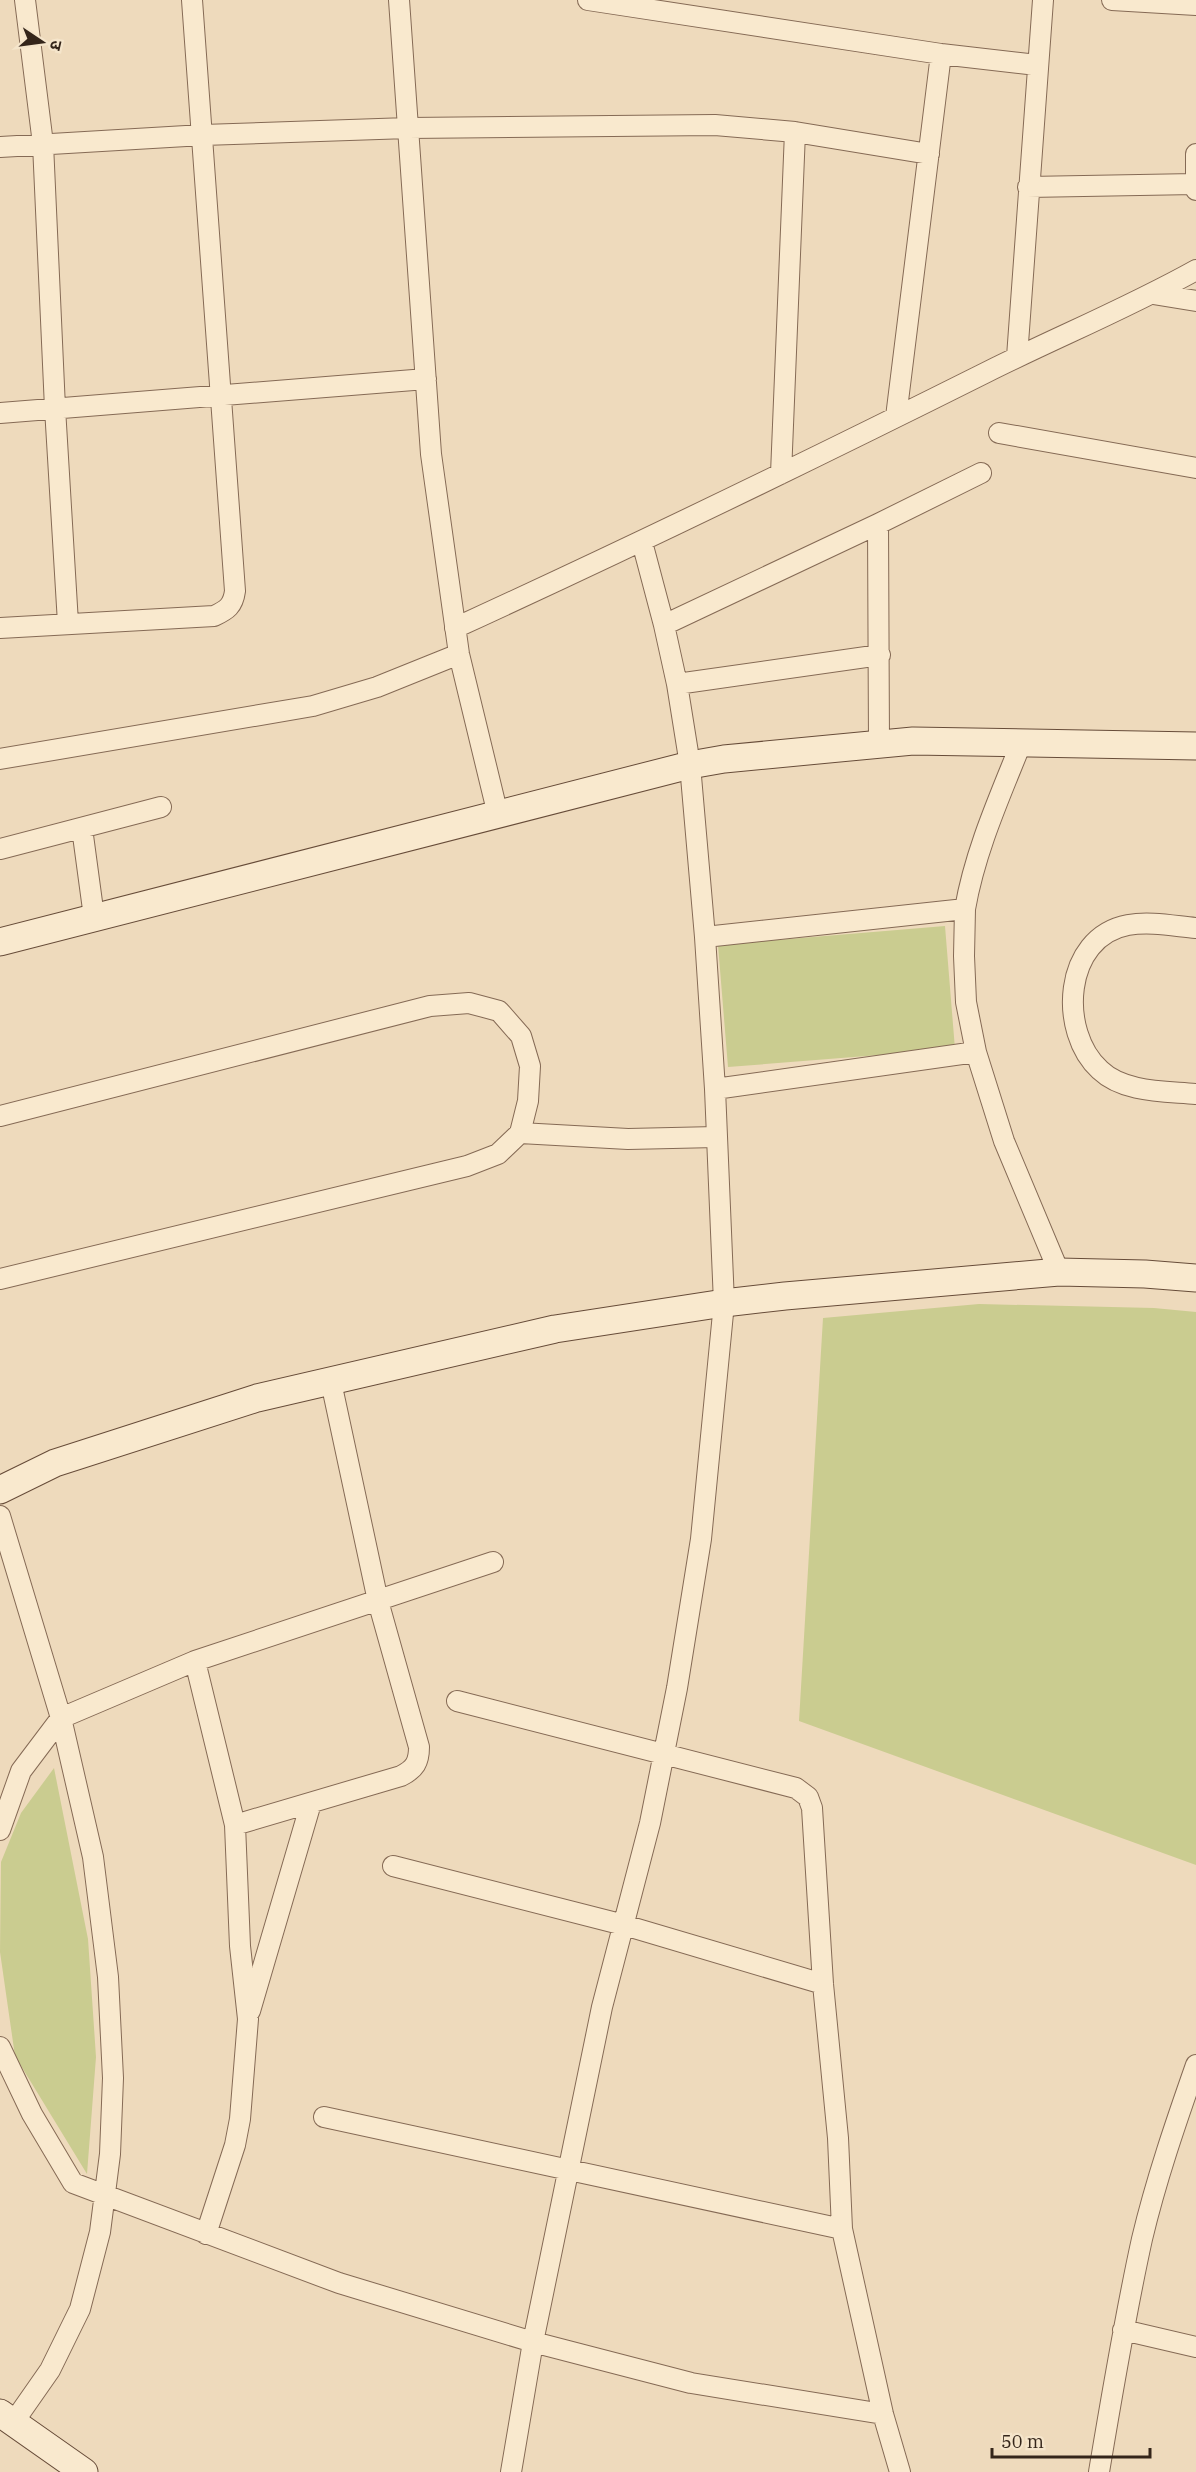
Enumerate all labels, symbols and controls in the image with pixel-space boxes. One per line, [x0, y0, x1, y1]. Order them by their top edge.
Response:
north arrow [12, 12, 72, 72]
text: उ [46, 39, 67, 53]
scale bar [992, 2421, 1150, 2459]
text: 50 m [1001, 2430, 1044, 2453]

